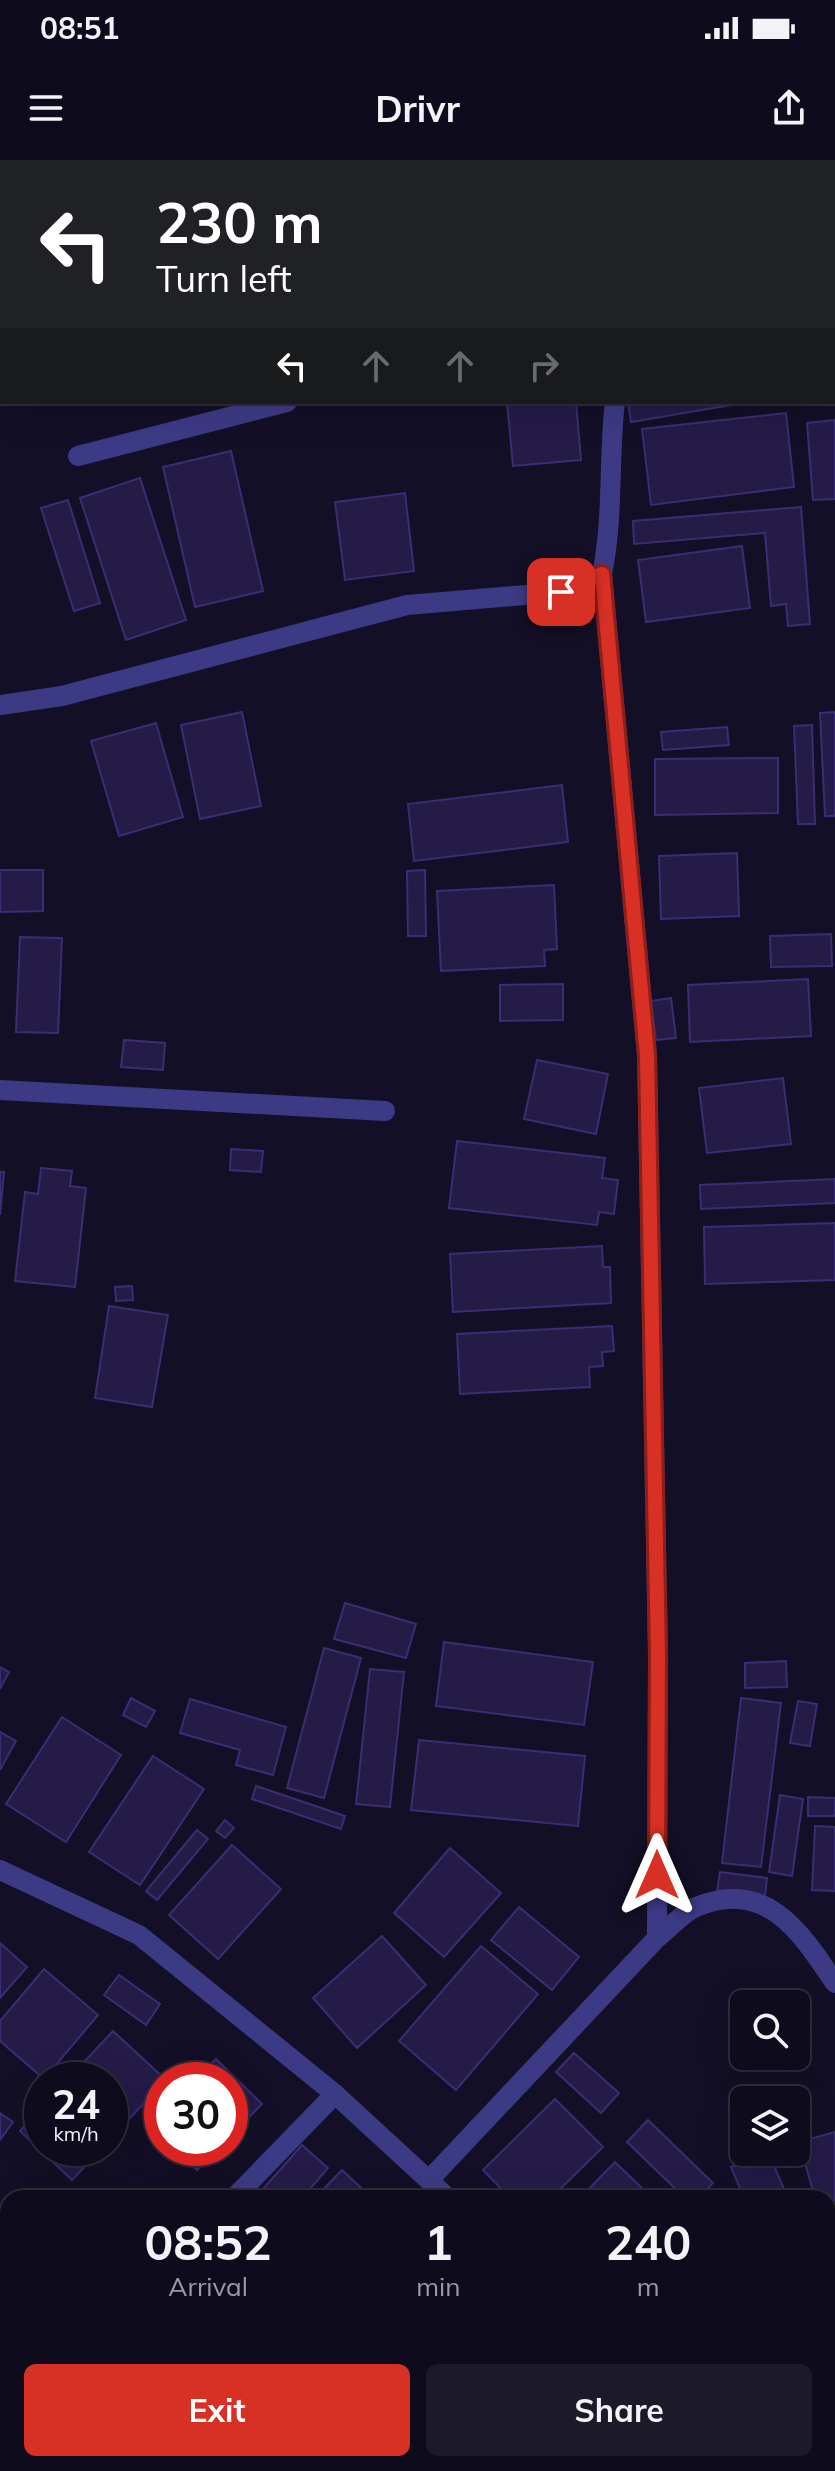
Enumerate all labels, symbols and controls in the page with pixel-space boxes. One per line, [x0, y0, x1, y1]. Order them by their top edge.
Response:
text: 08:51 [40, 9, 119, 47]
icon: menu [24, 86, 68, 130]
text: Drivr [375, 86, 460, 131]
icon: share [767, 86, 811, 130]
text: 230 m [156, 187, 323, 257]
icon: left [24, 192, 128, 296]
text: Turn left [156, 256, 292, 301]
icon: left [270, 344, 314, 388]
icon: ahead [354, 344, 398, 388]
icon: ahead [438, 344, 482, 388]
icon: right [522, 344, 566, 388]
pin [527, 558, 595, 626]
icon: arrive [539, 570, 583, 614]
position arrow [615, 1833, 699, 1917]
map controls [730, 1990, 810, 2166]
button: search [730, 1990, 810, 2070]
speed limit sign: 30 [144, 2062, 248, 2166]
text: 24 [52, 2079, 100, 2129]
button: layers [730, 2086, 810, 2166]
text: km/h [53, 2121, 99, 2146]
text: 08:52 [145, 2212, 272, 2272]
text: 1 [424, 2212, 453, 2272]
text: 240 [605, 2212, 691, 2272]
text: Arrival [168, 2270, 248, 2303]
text: min [416, 2270, 460, 2303]
text: m [637, 2270, 660, 2303]
button: Exit [24, 2364, 410, 2456]
button: Share [426, 2364, 812, 2456]

